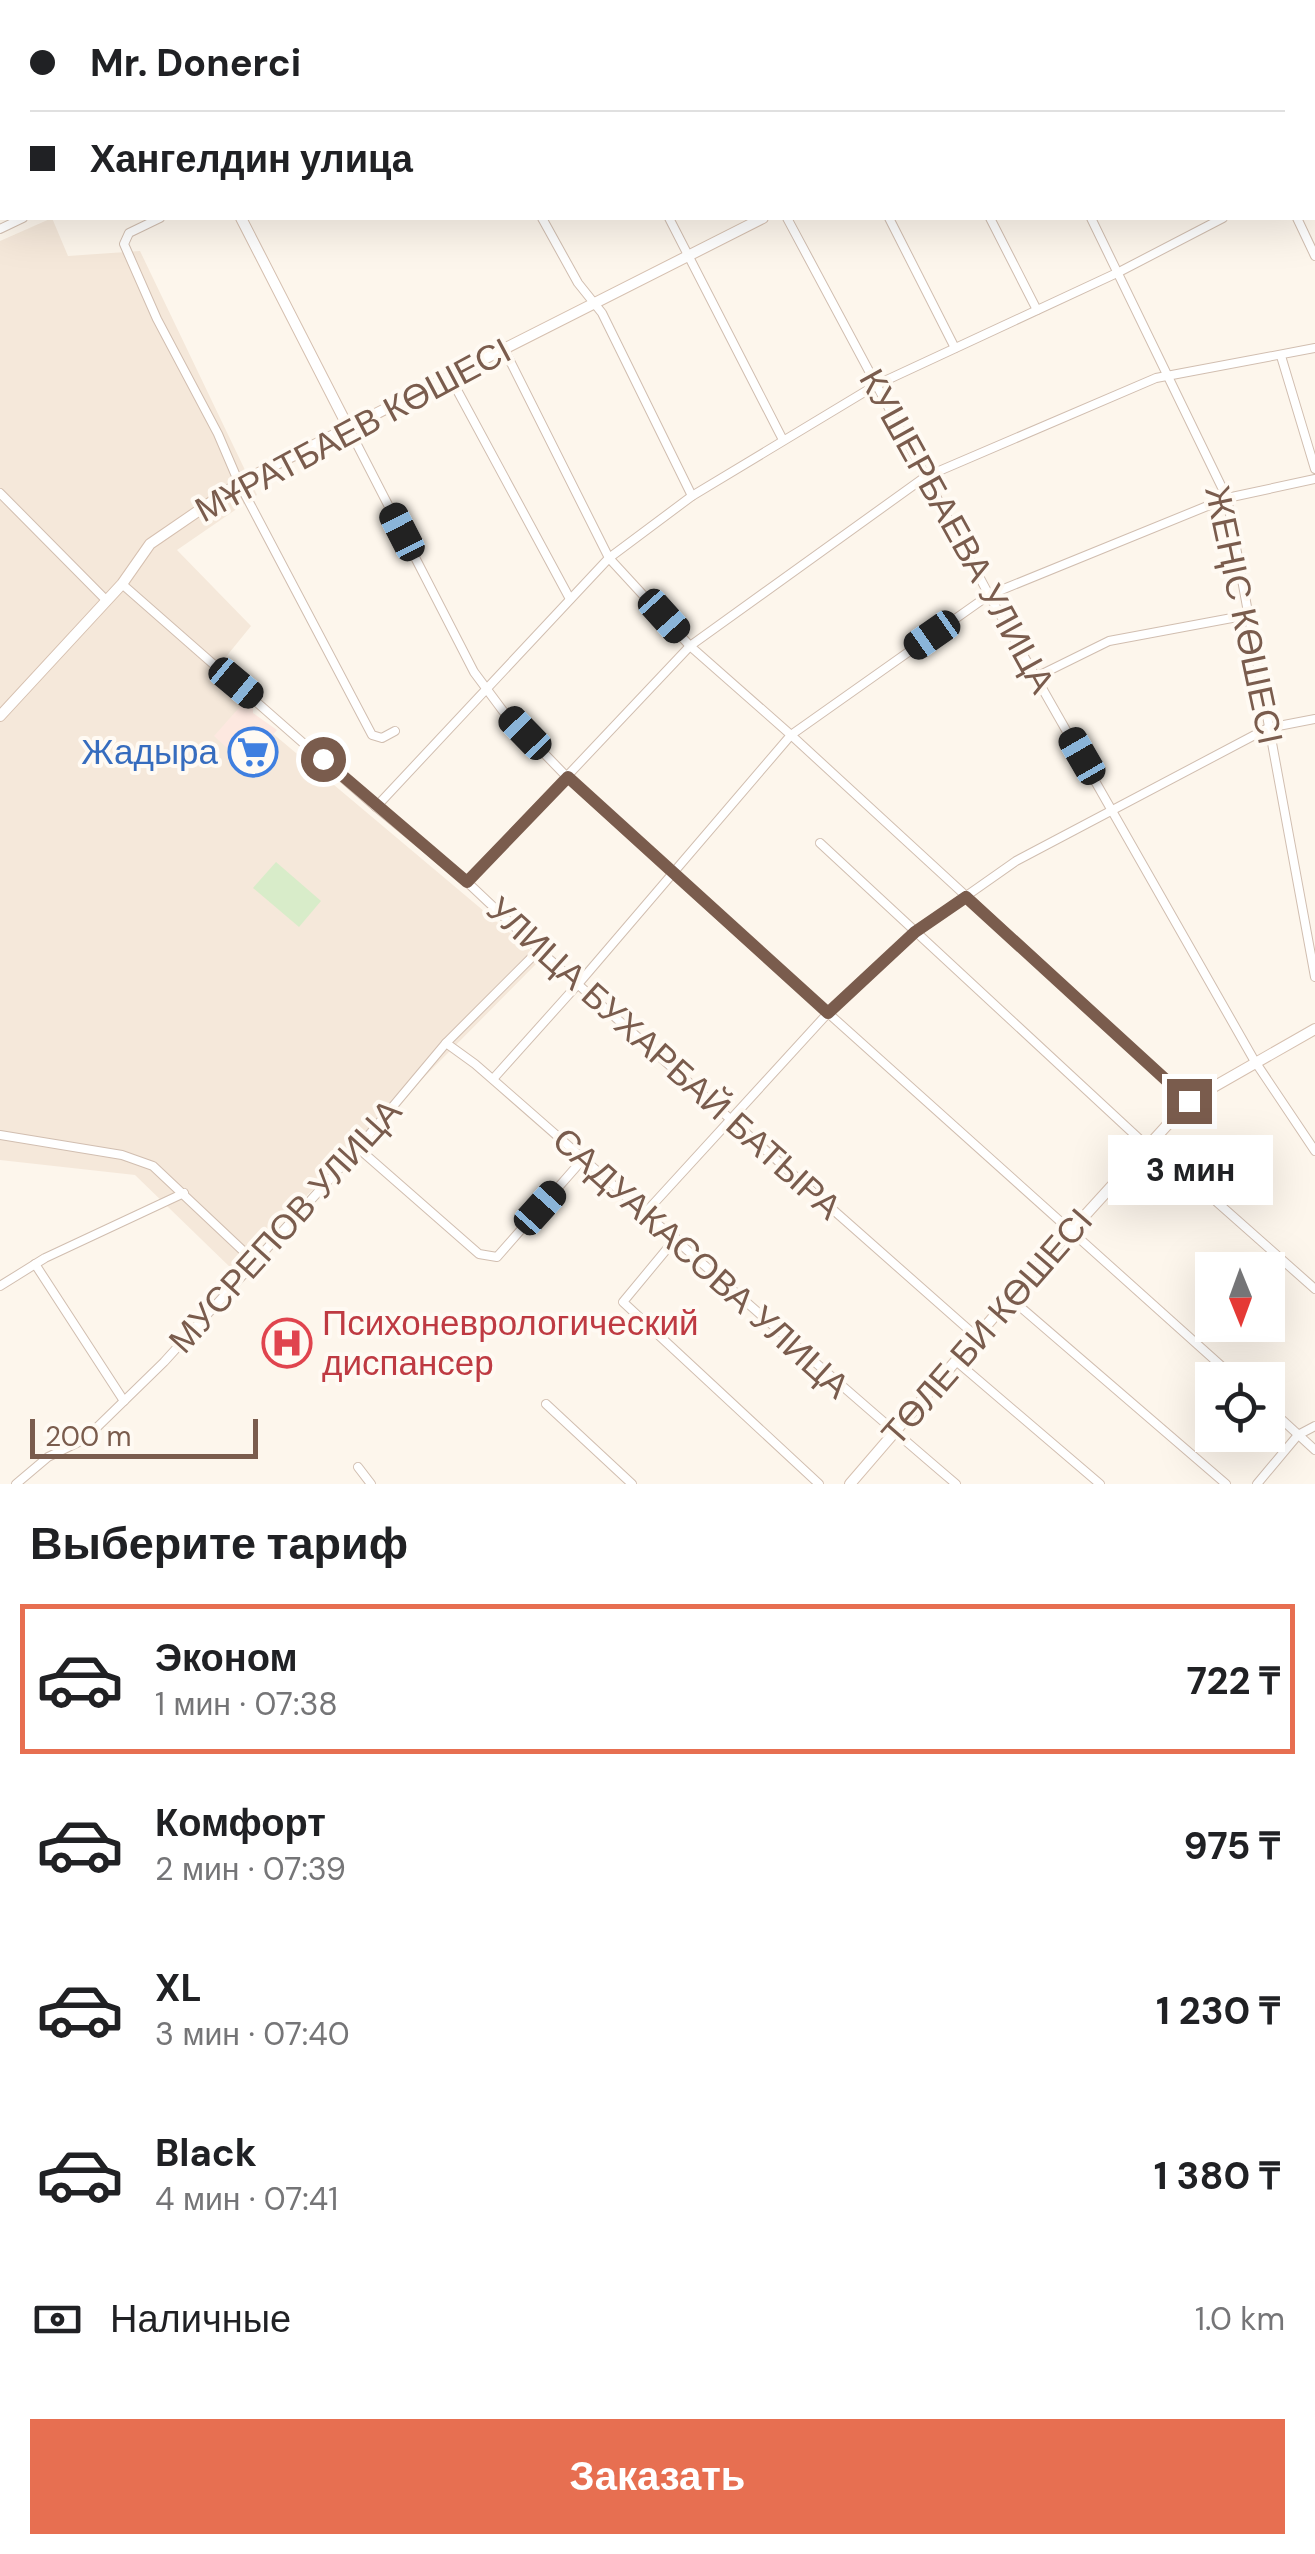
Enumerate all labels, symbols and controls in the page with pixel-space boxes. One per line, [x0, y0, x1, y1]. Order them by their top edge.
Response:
text: Mr. Donerci [90, 38, 301, 88]
text: Хангелдин улица [90, 134, 413, 184]
street label: МҰРАТБАЕВ КӨШЕСІ [187, 327, 519, 533]
street label: КУШЕРБАЕВА УЛИЦА [849, 361, 1066, 702]
street label: ЖЕҢІС КӨШЕСІ [1194, 481, 1294, 749]
car [375, 498, 429, 566]
car [633, 584, 695, 648]
car [899, 606, 965, 664]
car [203, 652, 269, 714]
car [493, 701, 557, 765]
car [1054, 723, 1110, 789]
supermarket icon: Жадыра [227, 726, 279, 778]
place label: Жадыра [81, 729, 219, 775]
route start [301, 737, 346, 782]
street label: УЛИЦА БУХАРБАЙ БАТЫРА [477, 886, 851, 1230]
route end [1167, 1079, 1212, 1124]
street label: МУСРЕПОВ УЛИЦА [159, 1089, 412, 1363]
street label: САДУАКАСОВА УЛИЦА [543, 1117, 860, 1409]
callout: 3 мин [1106, 1136, 1272, 1206]
text: 3 мин [1146, 1149, 1235, 1191]
car [509, 1176, 571, 1240]
street label: ТӨЛЕ БИ КӨШЕСІ [871, 1199, 1103, 1455]
north arrow [1195, 1252, 1285, 1342]
map controls [1195, 1252, 1285, 1452]
place label: Психоневрологический диспансер [322, 1300, 699, 1386]
hospital icon: Психоневрологический диспансер [261, 1317, 313, 1369]
button: locate [1195, 1362, 1285, 1452]
scale bar [30, 1414, 258, 1458]
text: 200 m [45, 1418, 132, 1455]
text: Выберите тариф [30, 1514, 408, 1573]
text: Эконом [155, 1633, 298, 1683]
icon: car [35, 1634, 125, 1724]
text: 722 ₸ [1186, 1656, 1280, 1706]
text: 1 мин · 07:38 [155, 1683, 338, 1725]
text: Комфорт [155, 1798, 326, 1848]
icon: car [35, 1799, 125, 1889]
text: 975 ₸ [1183, 1821, 1280, 1871]
text: 2 мин · 07:39 [155, 1848, 346, 1890]
text: XL [155, 1963, 202, 2013]
icon: car [35, 1964, 125, 2054]
text: 1 230 ₸ [1156, 1986, 1280, 2036]
text: 3 мин · 07:40 [155, 2013, 350, 2055]
text: Black [155, 2128, 257, 2178]
icon: car [35, 2129, 125, 2219]
text: 1 380 ₸ [1154, 2151, 1280, 2201]
text: 4 мин · 07:41 [155, 2178, 338, 2220]
icon: cash [30, 2292, 85, 2347]
text: Наличные [110, 2294, 291, 2344]
text: 1.0 km [1195, 2298, 1285, 2340]
button: Заказать [30, 2419, 1285, 2534]

